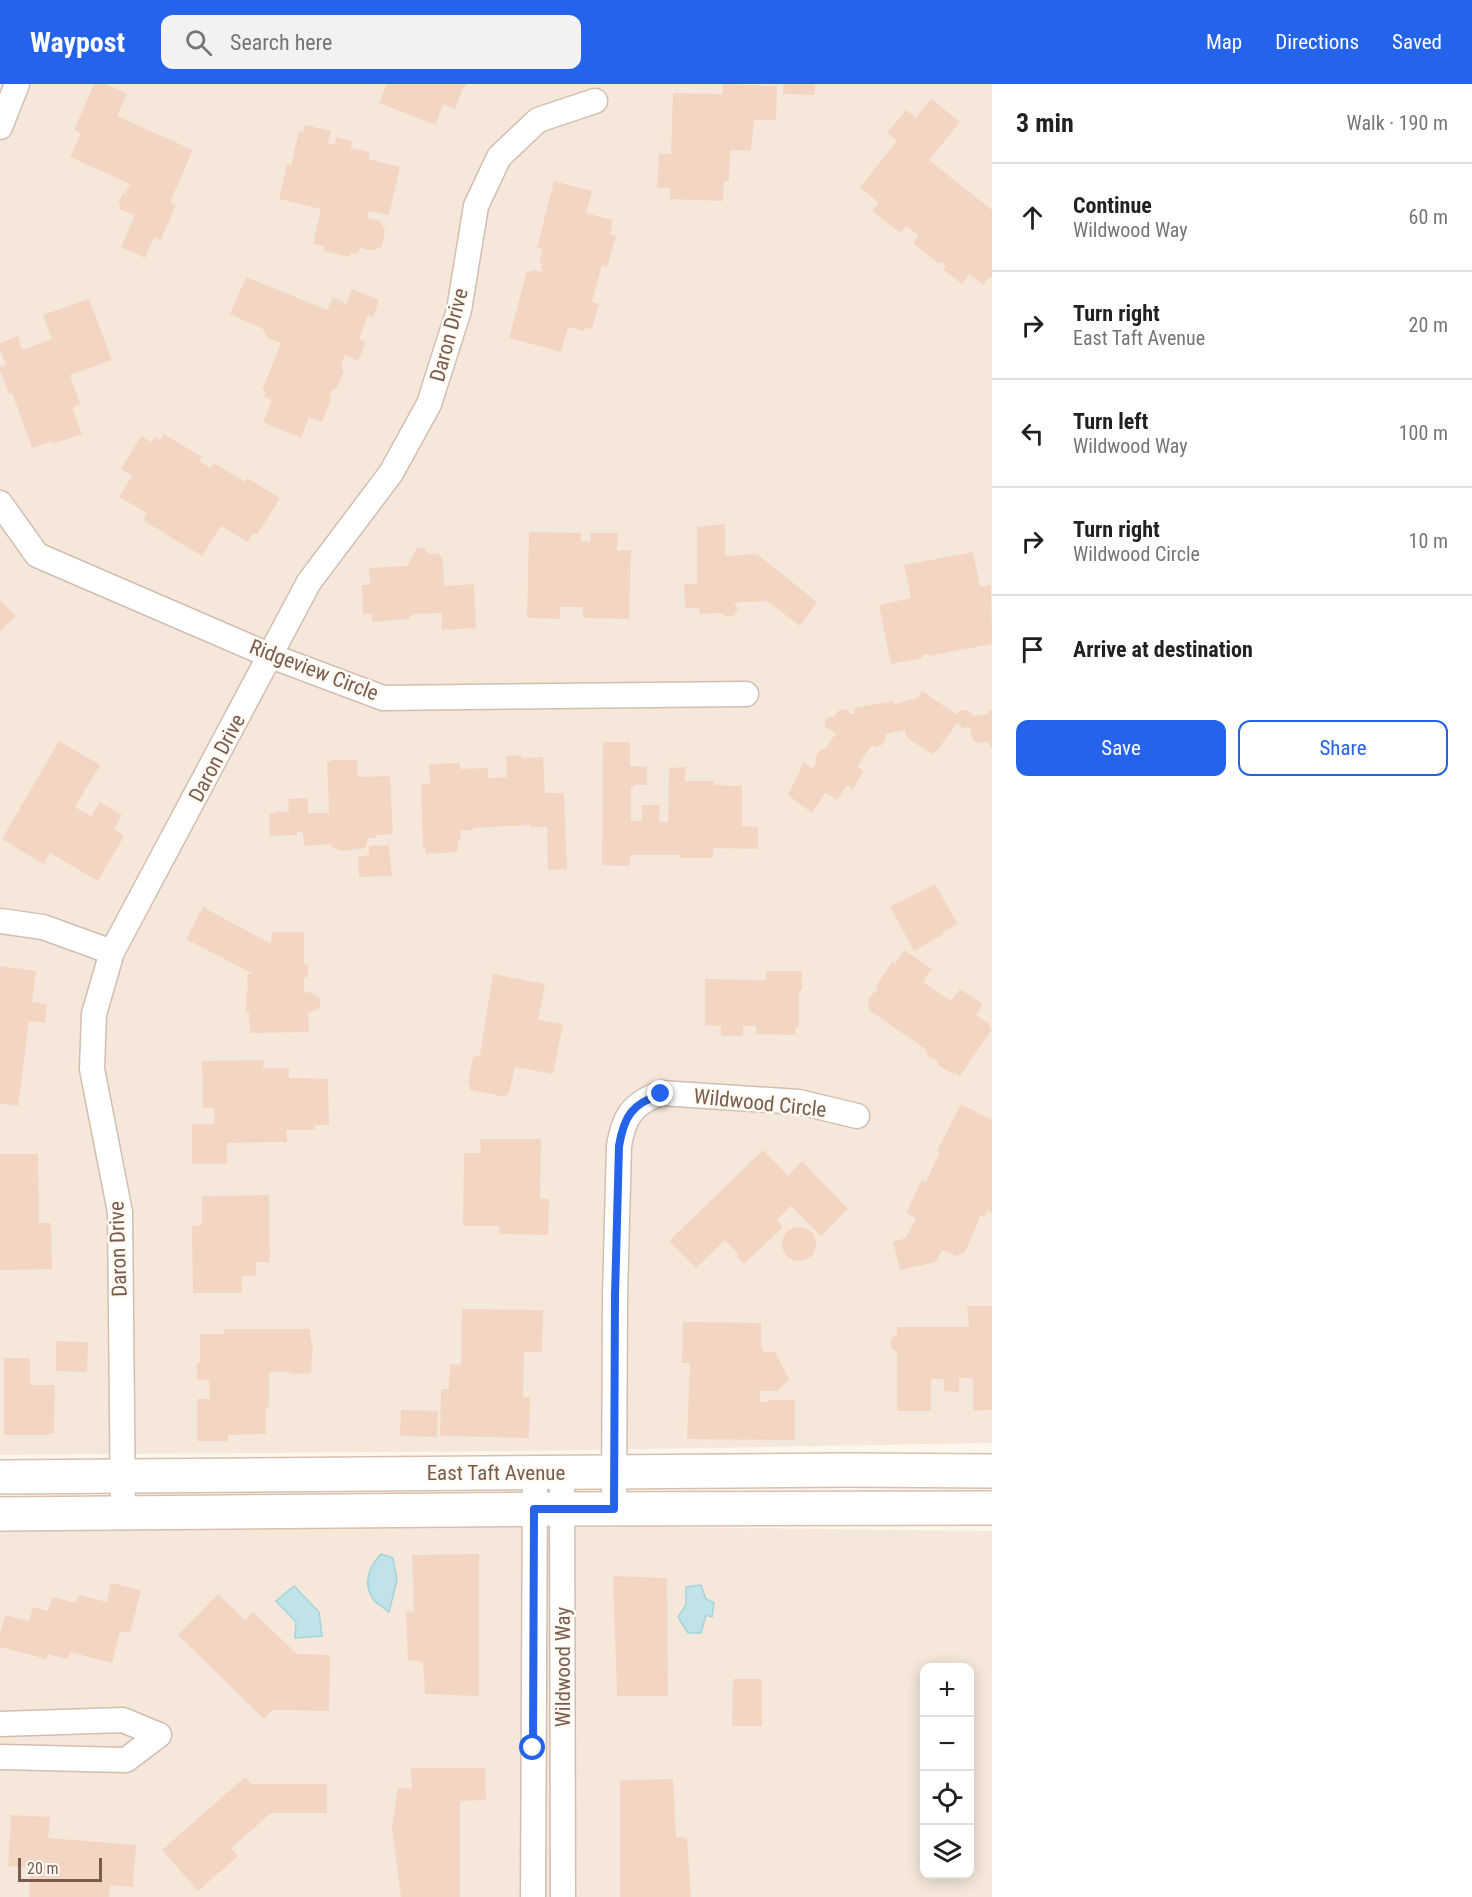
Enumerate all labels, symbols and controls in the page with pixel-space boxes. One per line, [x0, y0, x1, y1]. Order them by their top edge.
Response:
search box [161, 15, 581, 69]
text: Waypost [30, 26, 125, 59]
icon: search [182, 26, 215, 59]
text: Search here [230, 30, 332, 55]
text: Map [1206, 30, 1242, 54]
text: Directions [1275, 30, 1359, 54]
text: Saved [1392, 30, 1442, 54]
text: 3 min [1016, 108, 1074, 138]
text: Walk · 190 m [1347, 111, 1448, 135]
text: Continue [1073, 193, 1152, 218]
icon: ahead [1016, 201, 1049, 234]
text: 60 m [1409, 205, 1448, 229]
text: Wildwood Way [1073, 218, 1188, 242]
street label: Daron Drive [425, 286, 473, 384]
text: Turn right [1073, 301, 1160, 326]
icon: right [1016, 309, 1049, 342]
text: 20 m [1409, 313, 1448, 337]
text: East Taft Avenue [1073, 326, 1205, 350]
text: Turn left [1073, 409, 1148, 434]
icon: left [1016, 417, 1049, 450]
text: 100 m [1399, 421, 1448, 445]
text: Wildwood Way [1073, 434, 1188, 458]
text: Turn right [1073, 517, 1160, 542]
icon: right [1016, 525, 1049, 558]
text: 10 m [1409, 529, 1448, 553]
text: Wildwood Circle [1073, 542, 1200, 566]
icon: arrive [1016, 633, 1049, 666]
street label: Ridgeview Circle [246, 634, 382, 706]
text: Arrive at destination [1073, 637, 1253, 662]
street label: Daron Drive [184, 710, 250, 806]
button: Save [1016, 720, 1226, 776]
button: Share [1238, 720, 1448, 776]
route end [647, 1080, 673, 1106]
street label: Wildwood Circle [692, 1084, 828, 1122]
street label: Daron Drive [104, 1201, 132, 1297]
street label: East Taft Avenue [427, 1461, 565, 1485]
street label: Wildwood Way [551, 1607, 575, 1727]
map controls [920, 1663, 974, 1879]
button: + [920, 1663, 974, 1717]
button: − [920, 1717, 974, 1771]
route start [519, 1734, 545, 1760]
button: locate [920, 1771, 974, 1825]
button: layers [920, 1825, 974, 1879]
scale bar [18, 1855, 102, 1882]
text: 20 m [27, 1859, 59, 1878]

